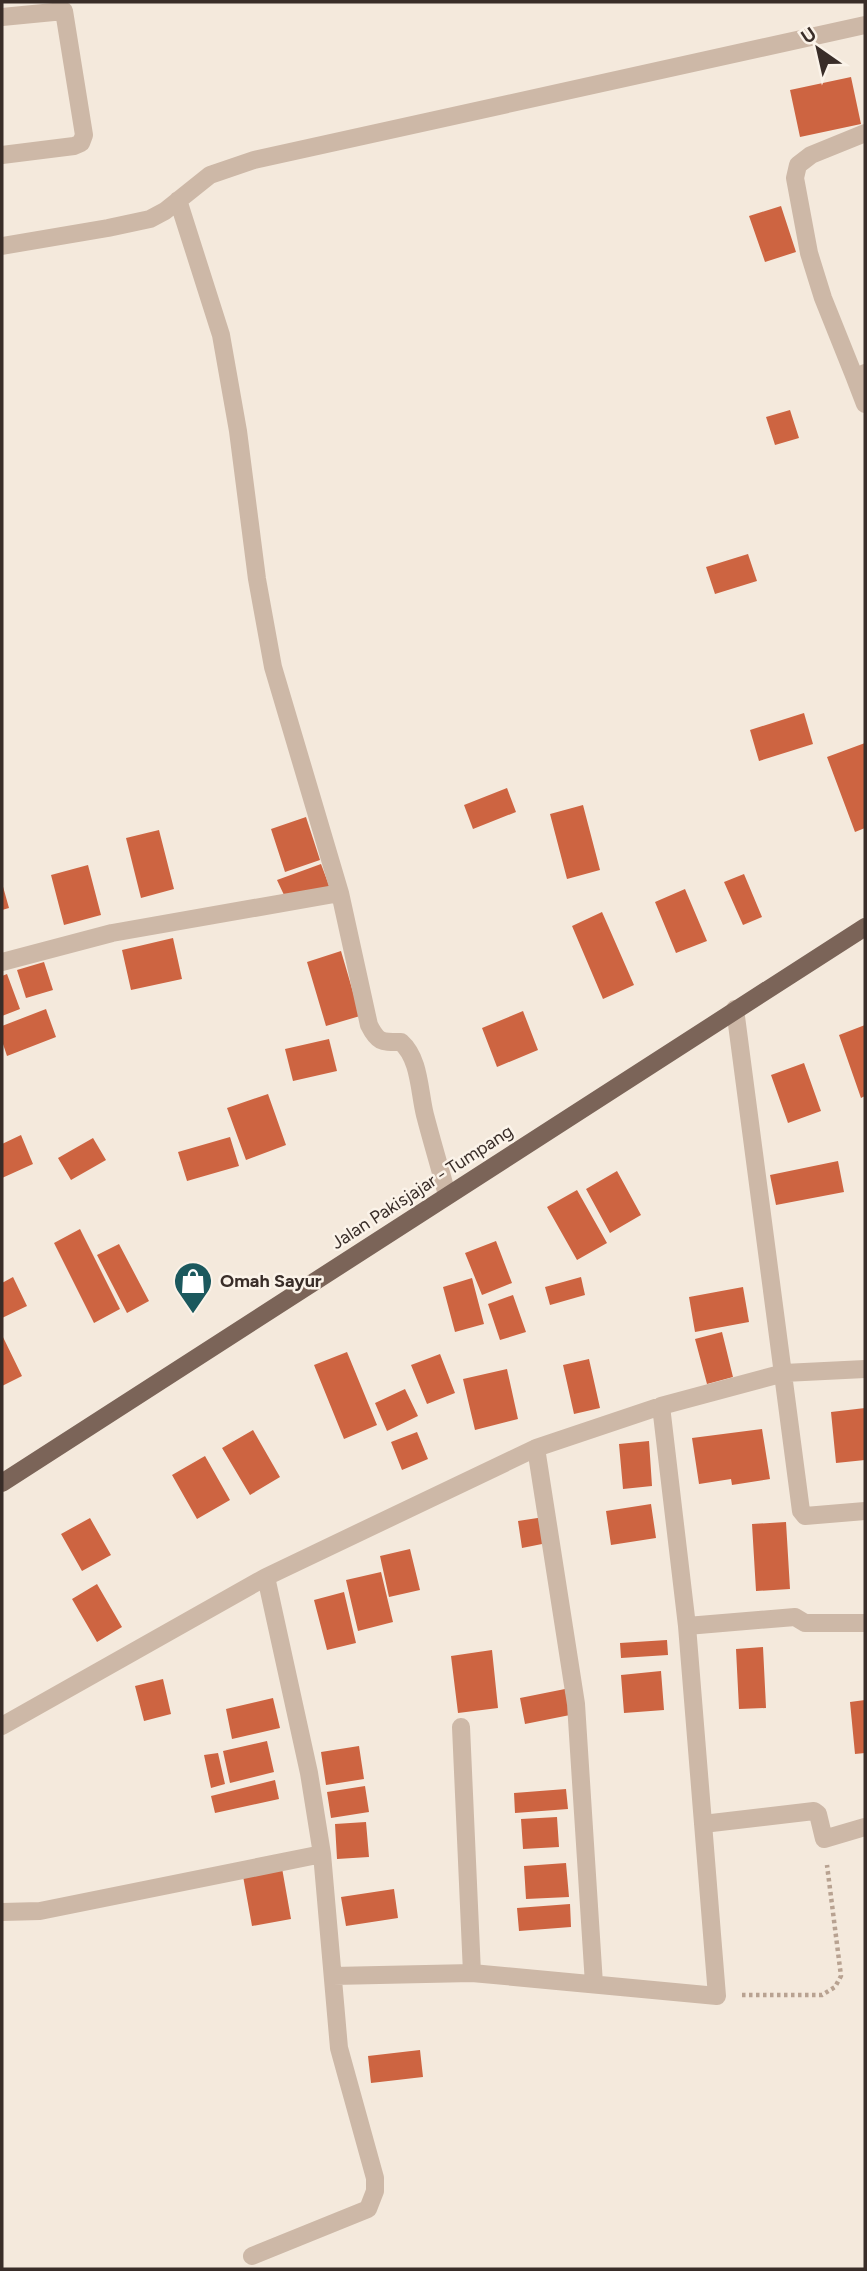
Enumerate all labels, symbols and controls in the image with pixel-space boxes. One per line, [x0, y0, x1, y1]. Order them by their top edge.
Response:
north arrow [783, 14, 853, 84]
text: U [797, 22, 821, 49]
street label: Jalan Pakisjajar - Tumpang [327, 1120, 517, 1254]
shop icon: Omah Sayur [172, 1260, 214, 1315]
place label: Omah Sayur [220, 1270, 322, 1292]

